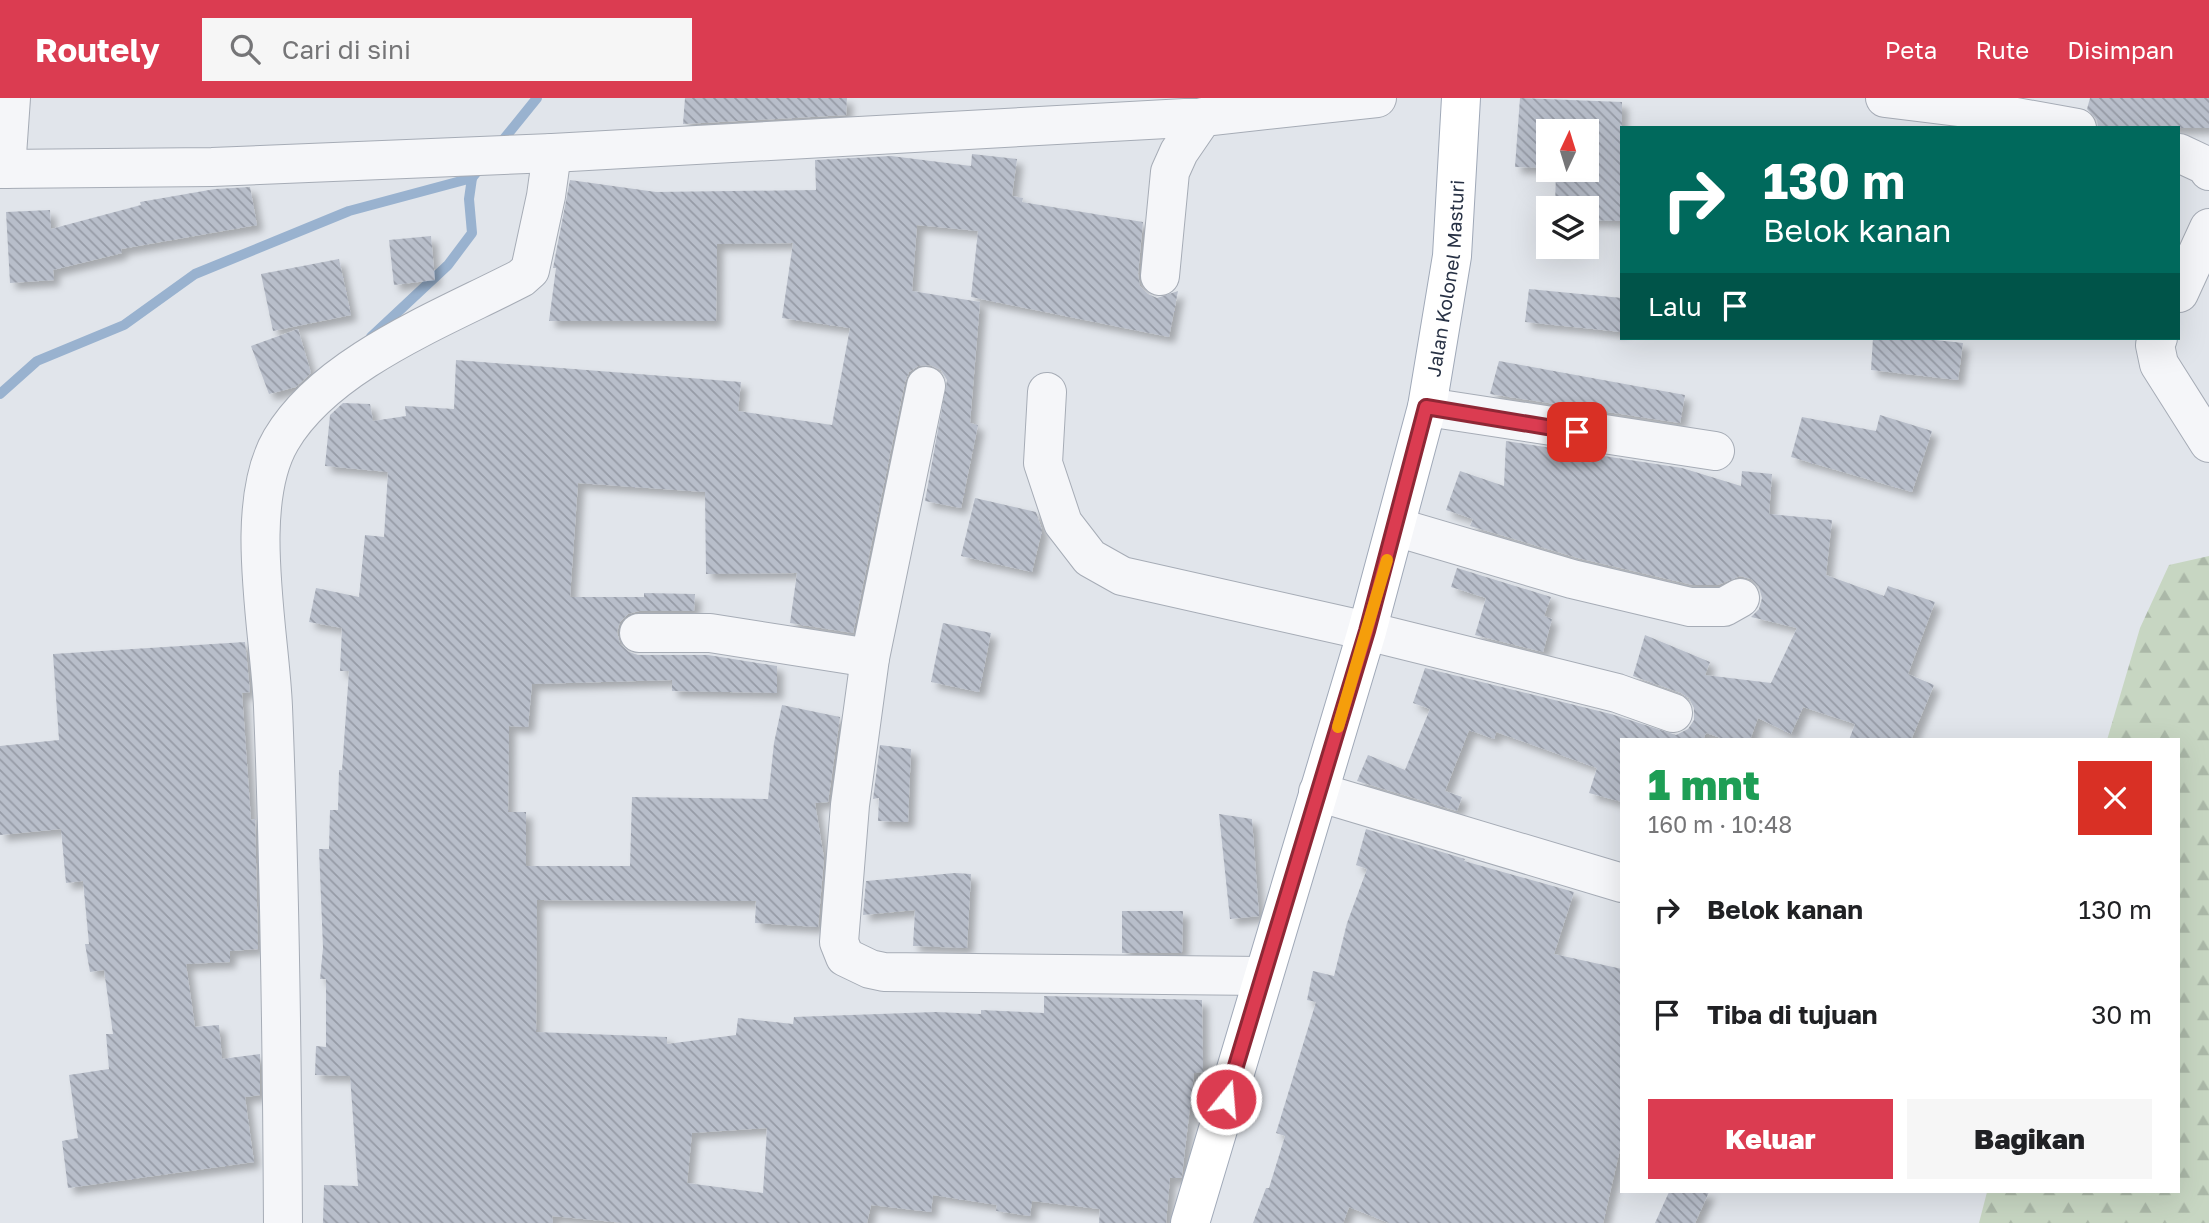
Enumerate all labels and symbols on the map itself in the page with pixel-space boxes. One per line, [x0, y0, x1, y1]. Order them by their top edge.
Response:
north arrow [1536, 119, 1600, 182]
street label: Jalan Kolonel Masturi [1421, 179, 1468, 378]
pin [1547, 402, 1607, 462]
position arrow [1189, 1062, 1263, 1136]

